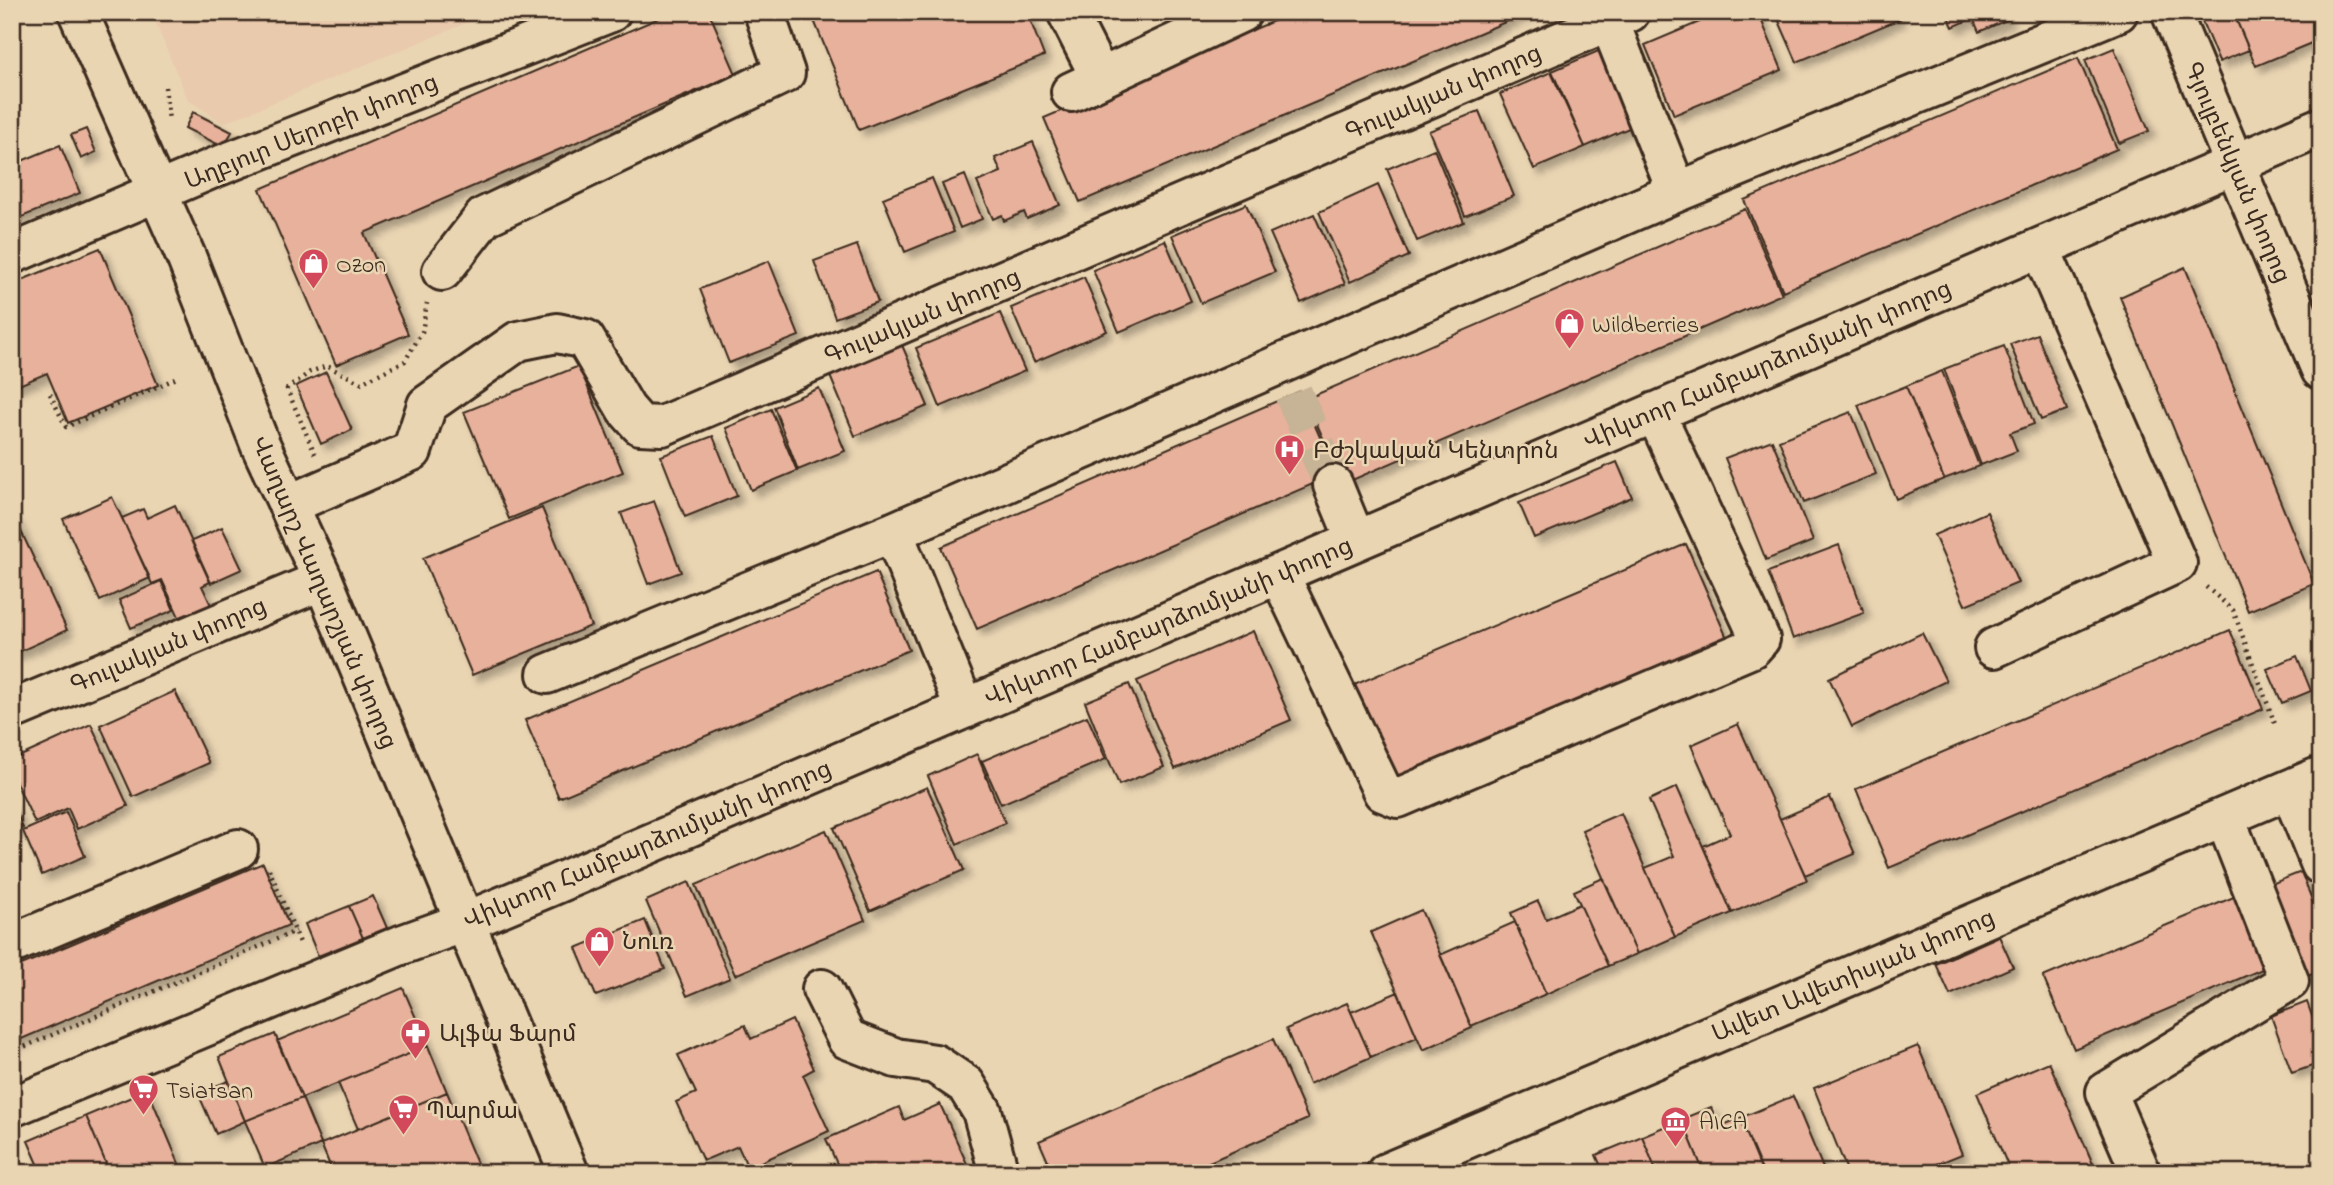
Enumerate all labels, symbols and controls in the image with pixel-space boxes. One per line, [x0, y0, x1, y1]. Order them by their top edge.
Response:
street label: Գուլակյան փողոց [1340, 37, 1548, 152]
street label: Գյուլբենկյան փողոց [2173, 57, 2298, 289]
street label: Աղբյուր Սերոբի փողոց [180, 66, 444, 200]
shop icon: Ozon [296, 247, 330, 291]
place label: Ozon [336, 249, 386, 284]
street label: Գուլակյան փողոց [819, 261, 1027, 376]
street label: Վիկտոր Համբարձումյանի փողոց [1578, 273, 1958, 460]
shop icon: Wildberries [1552, 307, 1586, 351]
place label: Wildberries [1592, 309, 1699, 344]
street label: Վաղարշ Վաղարշյան փողոց [241, 431, 405, 755]
hospital icon: Բժշկական Կենտրոն [1273, 433, 1307, 477]
place label: Բժշկական Կենտրոն [1313, 435, 1559, 470]
street label: Վիկտոր Համբարձումյանի փողոց [979, 530, 1359, 717]
street label: Գուլակյան փողոց [65, 590, 273, 705]
street label: Վիկտոր Համբարձումյանի փողոց [458, 753, 838, 940]
street label: Ավետ Ավետիսյան փողոց [1707, 902, 2001, 1053]
shop icon: Նուռ [582, 924, 616, 968]
place label: Նուռ [622, 926, 674, 961]
pharmacy icon: Ալֆա Ֆարմ [399, 1016, 433, 1060]
place label: Ալֆա Ֆարմ [439, 1018, 576, 1053]
supermarket icon: Tsiatsan [126, 1073, 160, 1117]
place label: Tsiatsan [166, 1075, 253, 1110]
supermarket icon: Պարմա [386, 1093, 420, 1137]
place label: Պարմա [426, 1095, 518, 1130]
museum icon: AICA [1659, 1104, 1693, 1148]
place label: AICA [1699, 1106, 1747, 1141]

